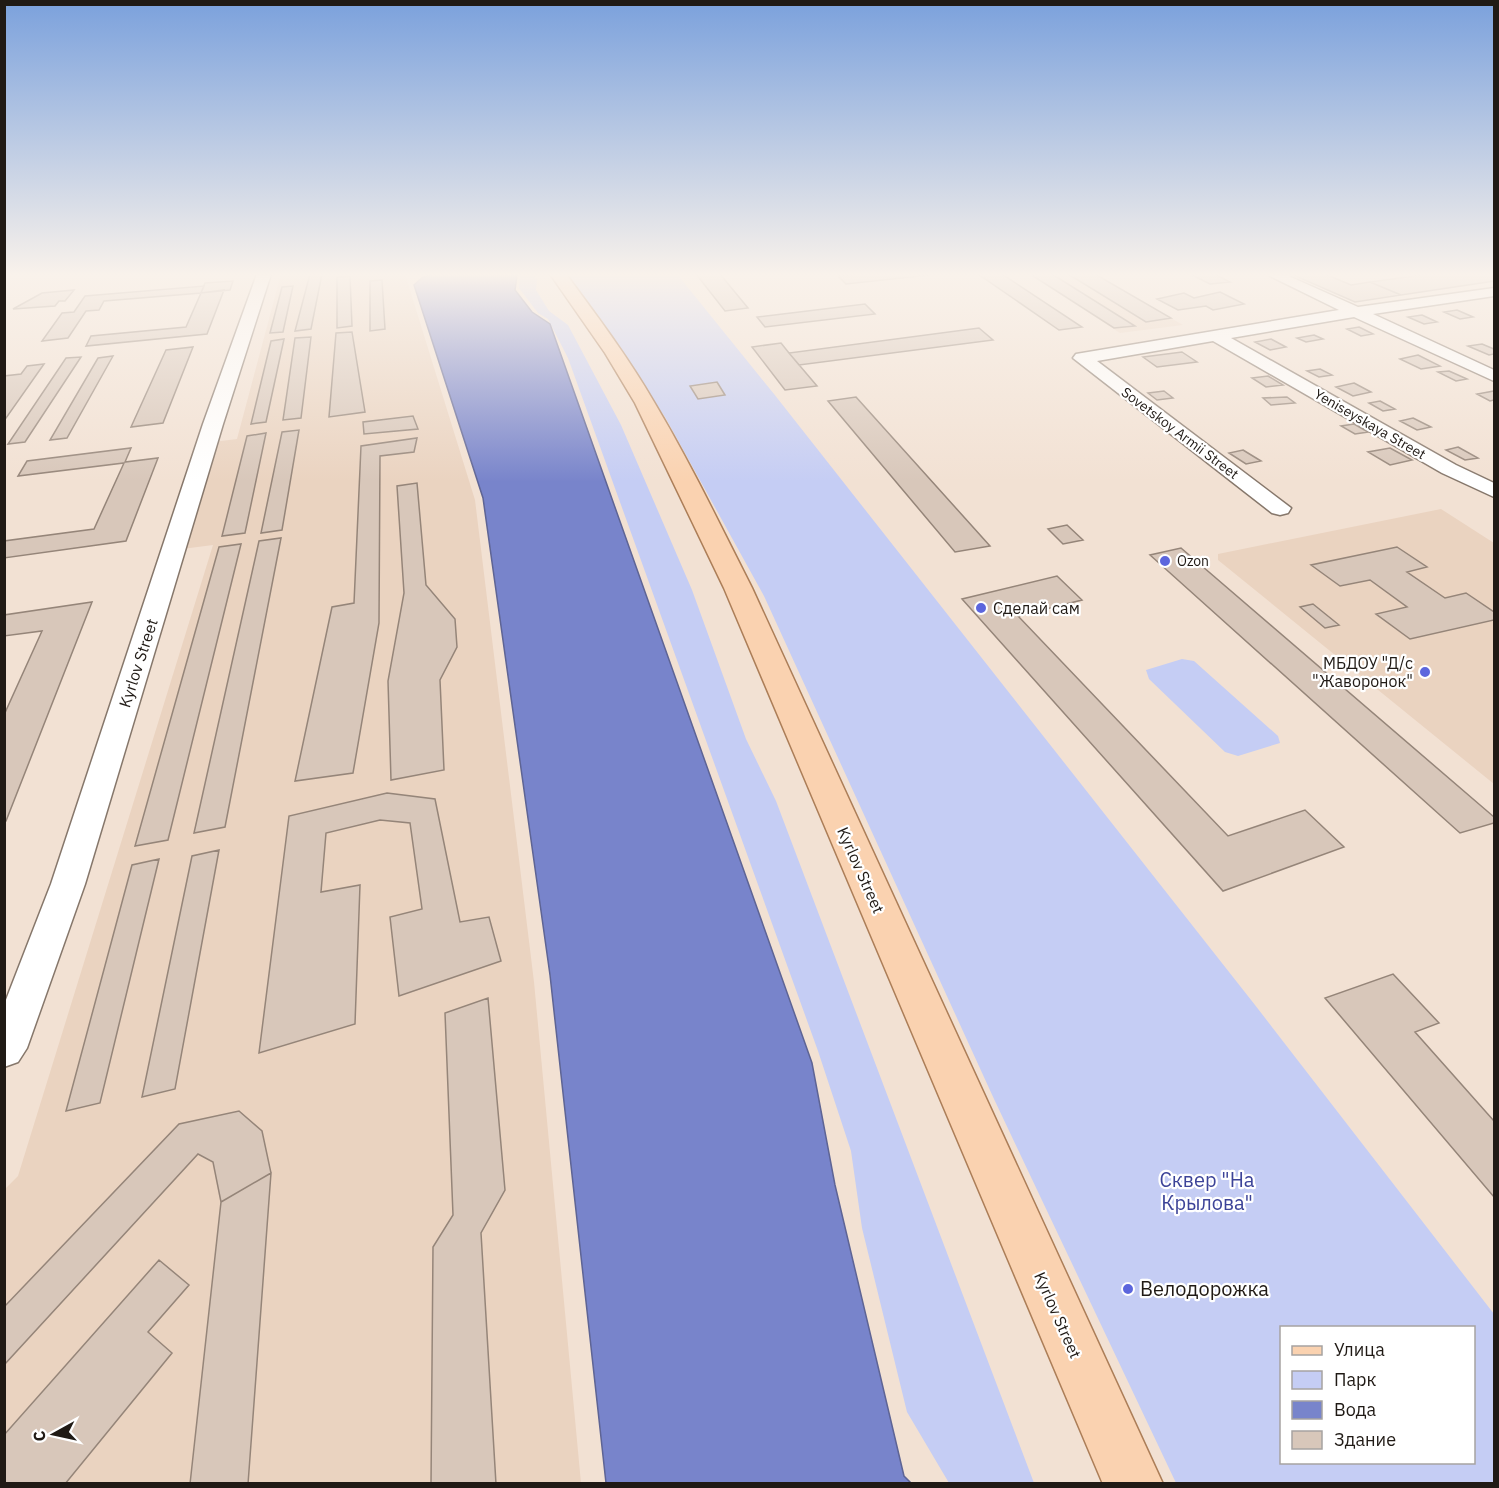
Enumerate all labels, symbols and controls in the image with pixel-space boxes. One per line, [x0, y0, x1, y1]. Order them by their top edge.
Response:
street label: Sovetskoy Armii Street [1118, 383, 1242, 483]
street label: Yeniseyskaya Street [1311, 385, 1429, 463]
place label: Ozon [1177, 552, 1209, 570]
marker: Ozon [1158, 554, 1172, 568]
place label: Сделай сам [993, 598, 1080, 618]
marker: Сделай сам [974, 601, 988, 615]
street label: Kyrlov Street [114, 616, 162, 710]
place label: МБДОУ "Д/с "Жаворонок" [1312, 653, 1413, 691]
marker: МБДОУ "Д/с "Жаворонок" [1418, 665, 1432, 679]
street label: Kyrlov Street [833, 824, 889, 916]
park label: Сквер "На Крылова" [1159, 1166, 1255, 1216]
street label: Kyrlov Street [1030, 1269, 1086, 1361]
place label: Велодорожка [1140, 1275, 1269, 1302]
marker: Велодорожка [1121, 1282, 1135, 1296]
legend [1280, 1326, 1475, 1464]
text: Улица [1334, 1338, 1385, 1361]
text: Парк [1334, 1368, 1377, 1391]
text: Вода [1334, 1398, 1377, 1421]
north arrow [24, 1404, 84, 1464]
text: Здание [1334, 1428, 1396, 1451]
text: С [29, 1430, 50, 1443]

